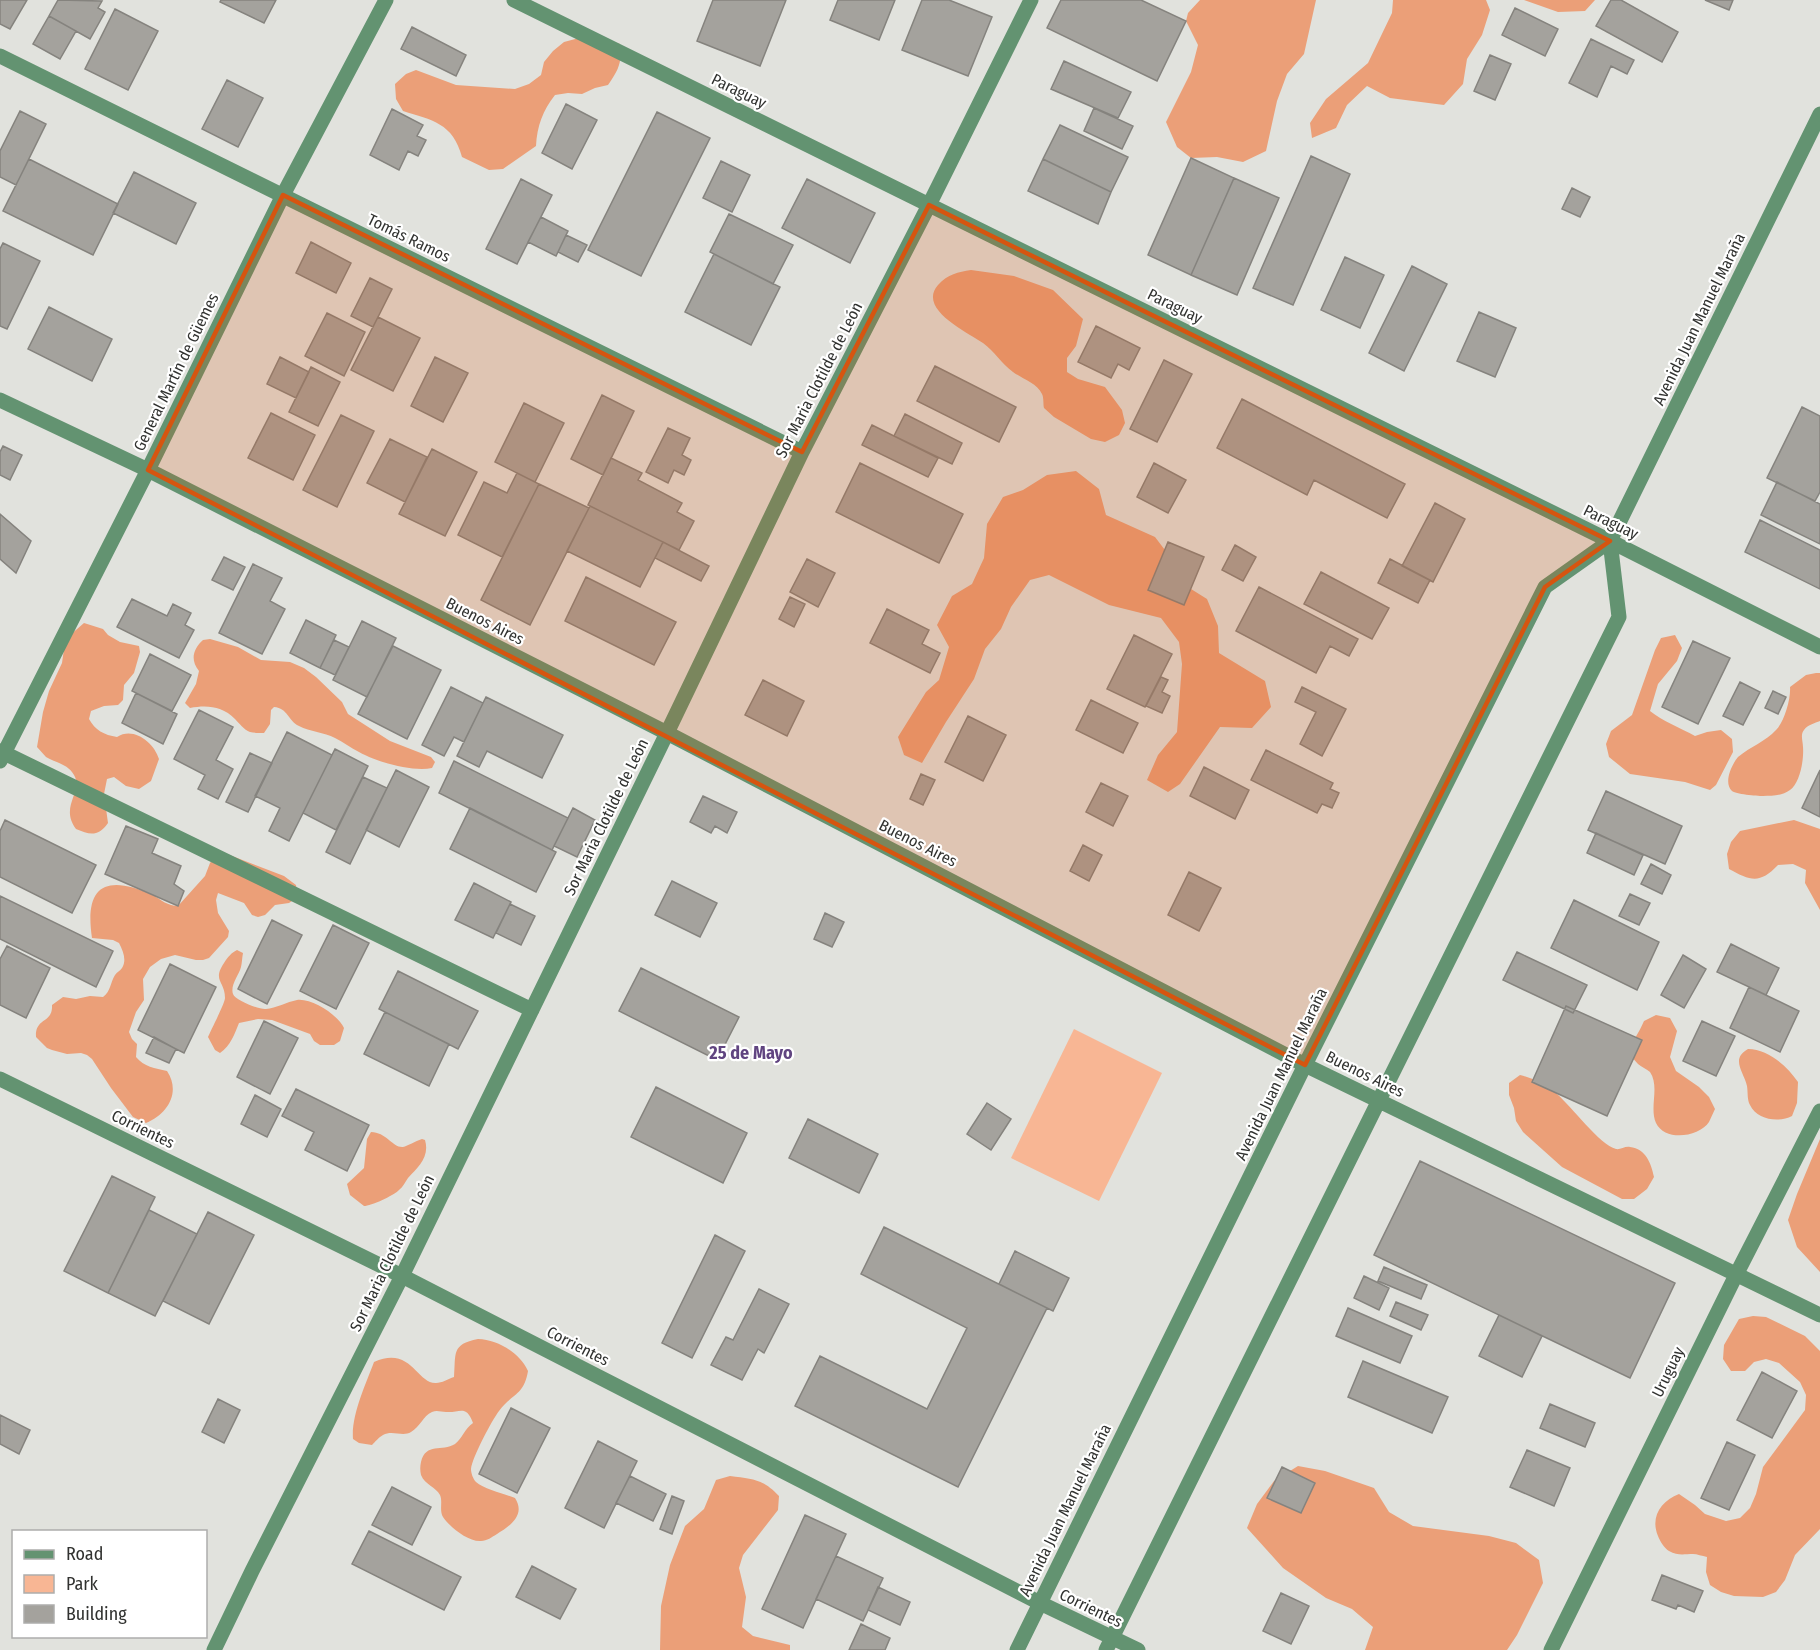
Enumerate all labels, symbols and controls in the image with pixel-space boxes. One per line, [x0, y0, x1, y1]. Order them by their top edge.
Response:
street label: Paraguay [708, 70, 770, 113]
street label: Tomás Ramos [365, 210, 454, 266]
street label: Avenida Juan Manuel Maraña [1649, 230, 1749, 408]
street label: Paraguay [1144, 285, 1206, 328]
street label: General Martín de Güemes [130, 290, 223, 454]
street label: Sor Maria Clotilde de León [771, 299, 867, 461]
street label: Paraguay [1580, 501, 1642, 544]
street label: Buenos Aires [443, 593, 527, 649]
street label: Sor Maria Clotilde de León [560, 736, 652, 898]
street label: Buenos Aires [876, 815, 960, 871]
street label: Avenida Juan Manuel Maraña [1231, 985, 1331, 1163]
district label: 25 de Mayo [708, 1042, 793, 1064]
street label: Buenos Aires [1323, 1047, 1407, 1101]
street label: Corrientes [109, 1106, 178, 1152]
street label: Sor Maria Clotilde de León [346, 1172, 438, 1334]
street label: Corrientes [544, 1322, 613, 1370]
street label: Uruguay [1648, 1343, 1689, 1400]
street label: Avenida Juan Manuel Maraña [1015, 1421, 1115, 1599]
legend [12, 1530, 207, 1638]
text: Road [66, 1543, 103, 1565]
text: Park [66, 1573, 99, 1595]
street label: Corrientes [1057, 1585, 1126, 1631]
text: Building [66, 1603, 127, 1625]

